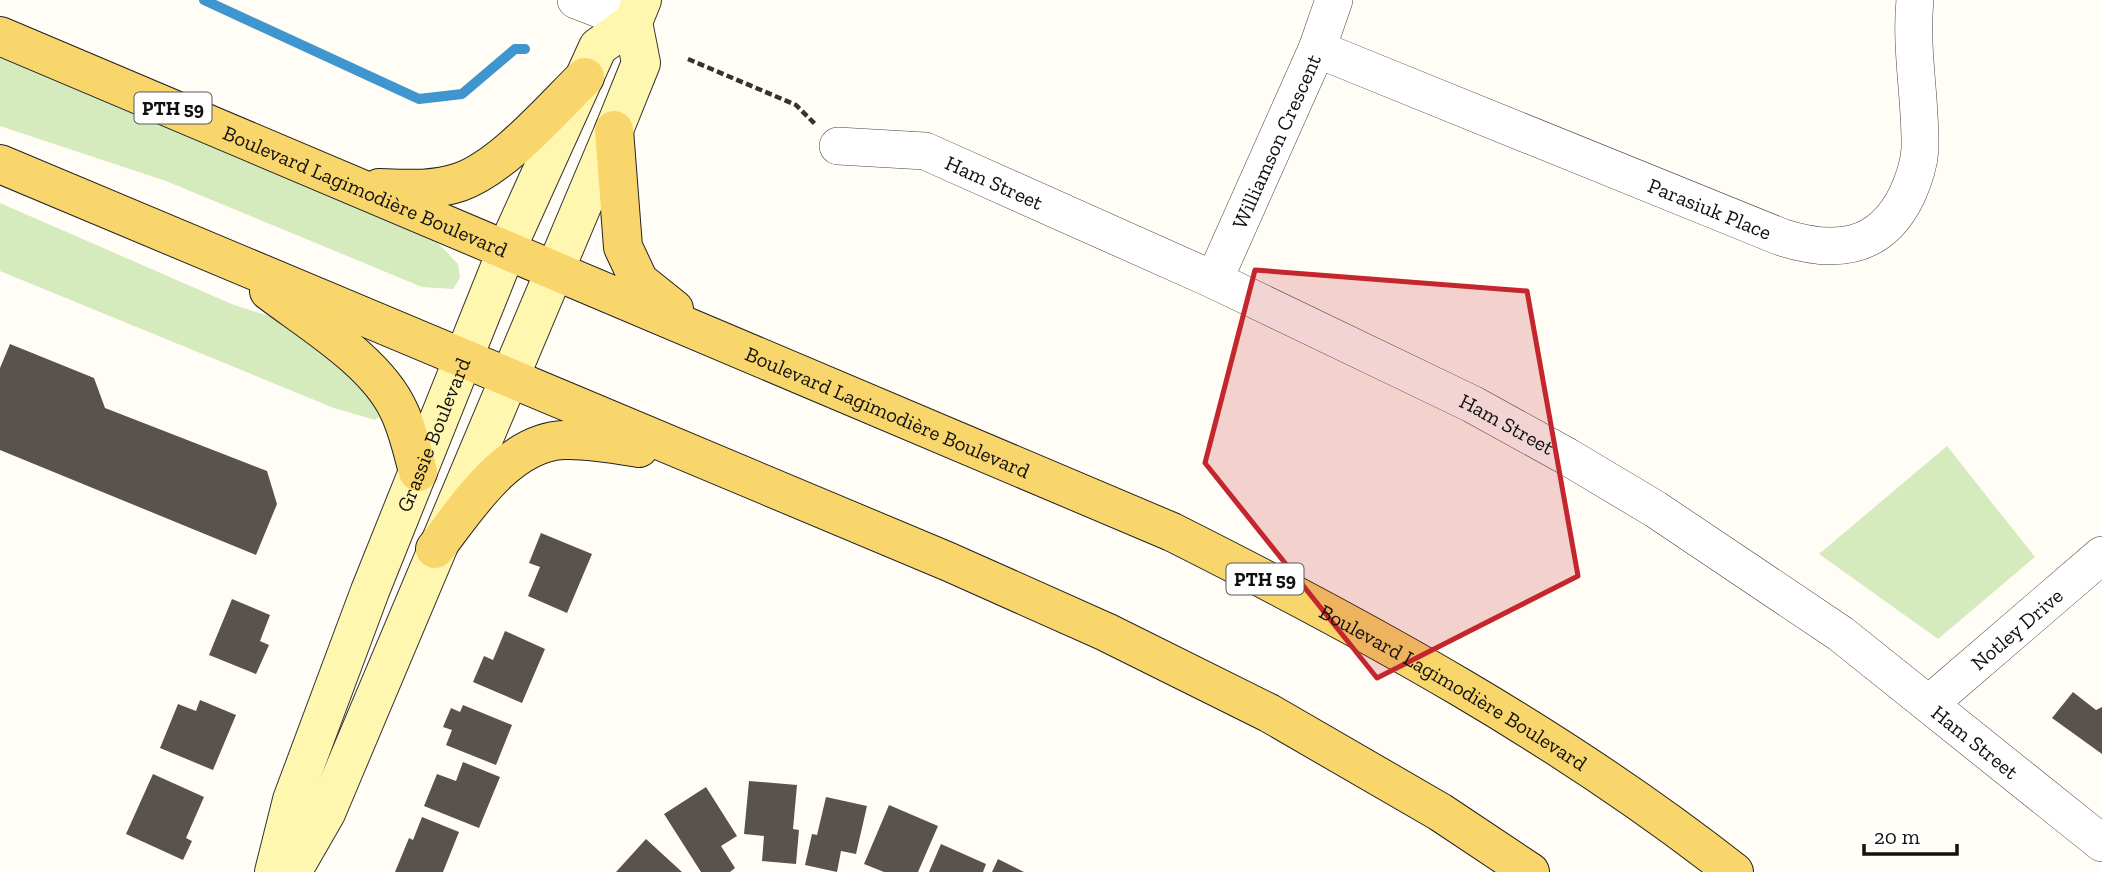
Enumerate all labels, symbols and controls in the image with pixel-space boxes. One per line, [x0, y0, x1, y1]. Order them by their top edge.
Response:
street label: Williamson Crescent [1226, 50, 1326, 232]
road number: PTH 59 [134, 92, 212, 124]
street label: Boulevard Lagimodière Boulevard [220, 119, 512, 262]
street label: Ham Street [942, 149, 1047, 215]
street label: Parasiuk Place [1645, 172, 1776, 244]
street label: Boulevard Lagimodière Boulevard [742, 340, 1034, 483]
street label: Grassie Boulevard [391, 353, 475, 515]
street label: Ham Street [1456, 388, 1559, 460]
road number: PTH 59 [1226, 564, 1304, 594]
street label: Notley Drive [1965, 582, 2068, 675]
street label: Boulevard Lagimodière Boulevard [1315, 598, 1592, 776]
street label: Ham Street [1927, 699, 2024, 784]
scale bar [1864, 812, 1957, 856]
text: 20 m [1874, 824, 1920, 849]

